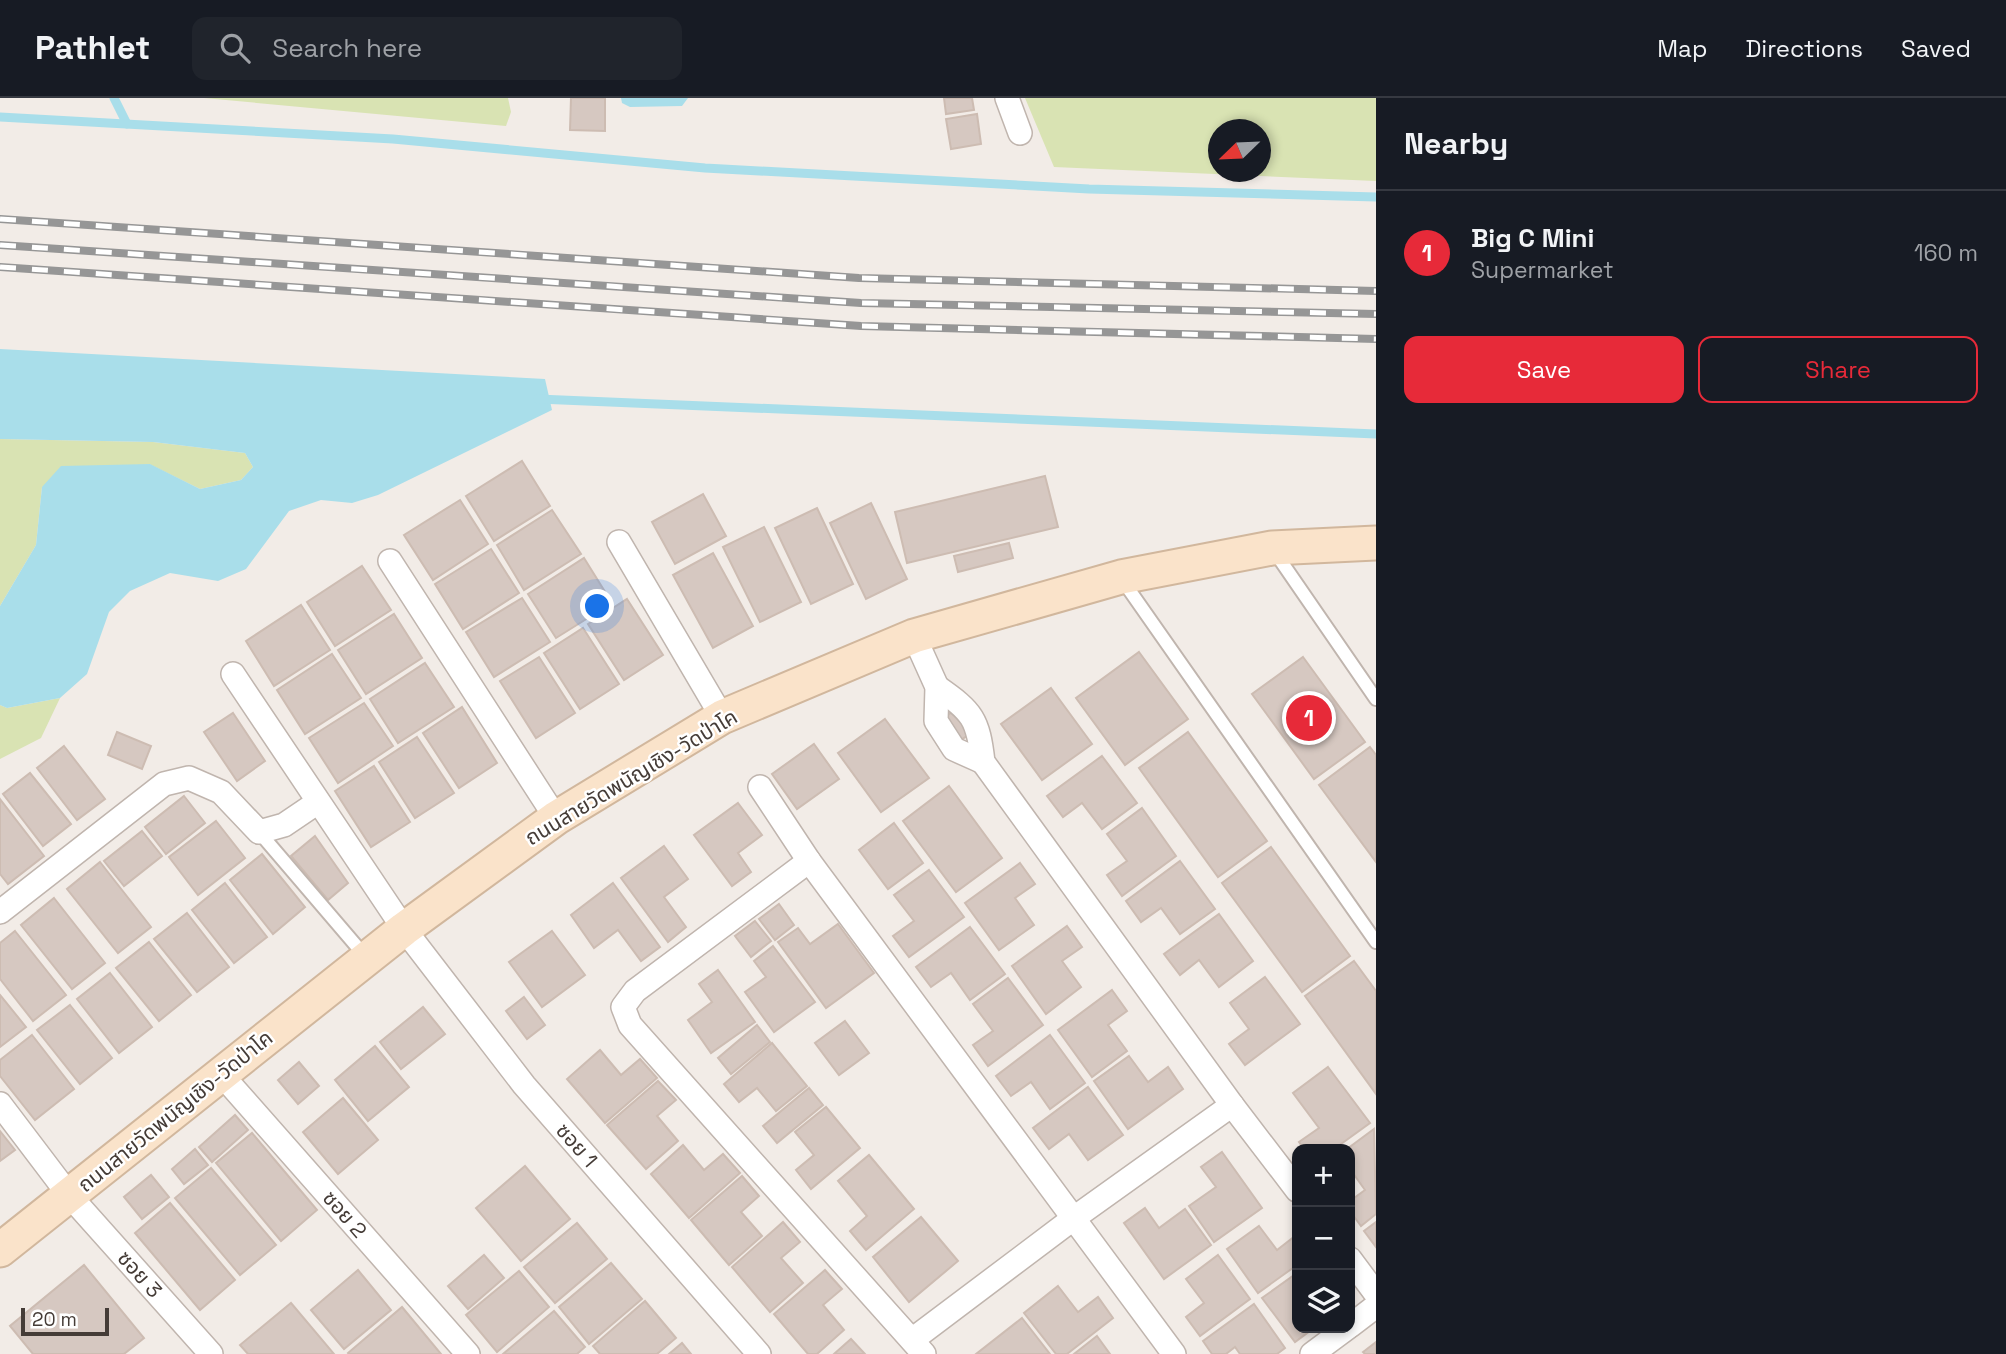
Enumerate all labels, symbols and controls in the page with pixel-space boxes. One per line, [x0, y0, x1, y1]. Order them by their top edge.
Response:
search box [192, 17, 682, 80]
text: Pathlet [35, 27, 150, 69]
icon: search [216, 29, 254, 67]
text: Search here [272, 31, 422, 65]
text: Map [1657, 33, 1707, 64]
text: Directions [1745, 33, 1863, 64]
text: Saved [1901, 33, 1971, 64]
north arrow [1208, 119, 1271, 182]
text: Nearby [1404, 124, 1508, 163]
text: Big C Mini [1471, 221, 1595, 255]
text: 1 [1422, 238, 1432, 268]
text: 160 m [1914, 238, 1978, 268]
text: Supermarket [1471, 255, 1613, 285]
button: Save [1404, 336, 1684, 403]
button: Share [1698, 336, 1978, 403]
your location [580, 589, 614, 623]
pin: 1 [1286, 692, 1332, 744]
street label: ถนนสายวัดพนัญเชิง-วัดป่าโค [520, 703, 742, 851]
street label: ถนนสายวัดพนัญเชิง-วัดป่าโค [72, 1024, 278, 1198]
street label: ซอย 1 [550, 1117, 604, 1173]
map controls [1292, 1144, 1355, 1333]
button: + [1292, 1144, 1355, 1207]
street label: ซอย 2 [317, 1185, 373, 1243]
button: − [1292, 1207, 1355, 1270]
street label: ซอย 3 [112, 1245, 168, 1303]
button: layers [1292, 1270, 1355, 1333]
scale bar [21, 1305, 108, 1337]
text: 20 m [32, 1307, 77, 1332]

